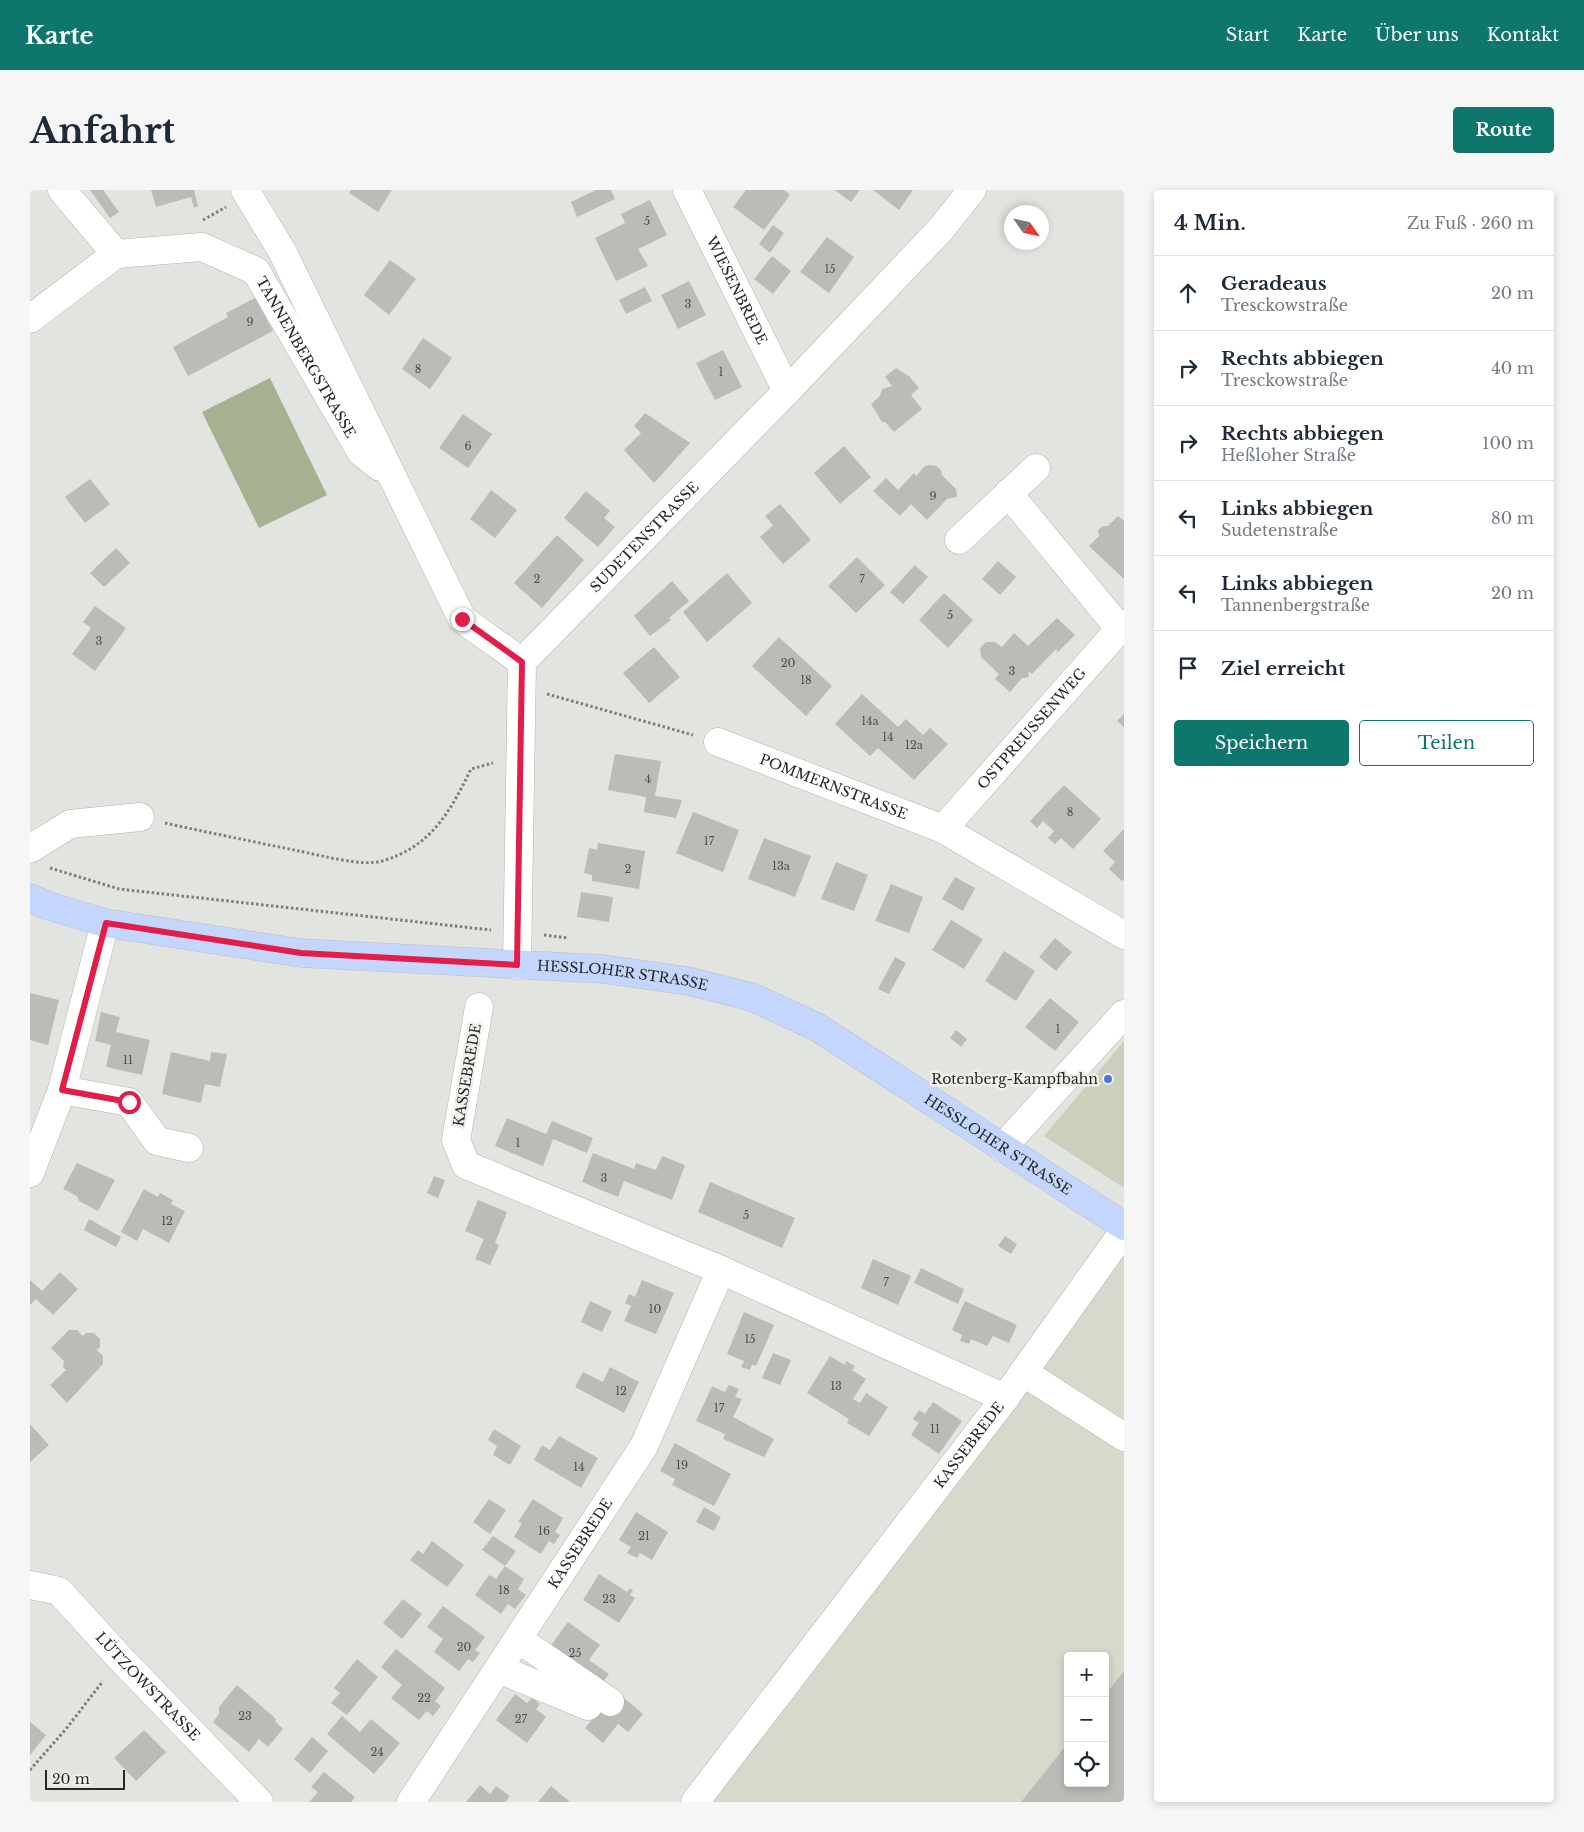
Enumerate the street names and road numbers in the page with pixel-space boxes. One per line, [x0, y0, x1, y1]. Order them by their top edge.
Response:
street label: WIESENBREDE [702, 232, 771, 347]
street label: TANNENBERGSTRASSE [252, 273, 360, 441]
street label: SUDETENSTRASSE [586, 478, 702, 596]
street label: OSTPREUSSENWEG [973, 664, 1090, 793]
street label: POMMERNSTRASSE [757, 750, 910, 823]
street label: HESSLOHER STRASSE [537, 957, 710, 995]
street label: KASSEBREDE [449, 1022, 485, 1128]
street label: HESSLOHER STRASSE [921, 1090, 1075, 1199]
street label: KASSEBREDE [930, 1398, 1008, 1492]
street label: KASSEBREDE [544, 1495, 616, 1592]
street label: LÜTZOWSTRASSE [92, 1628, 204, 1744]

